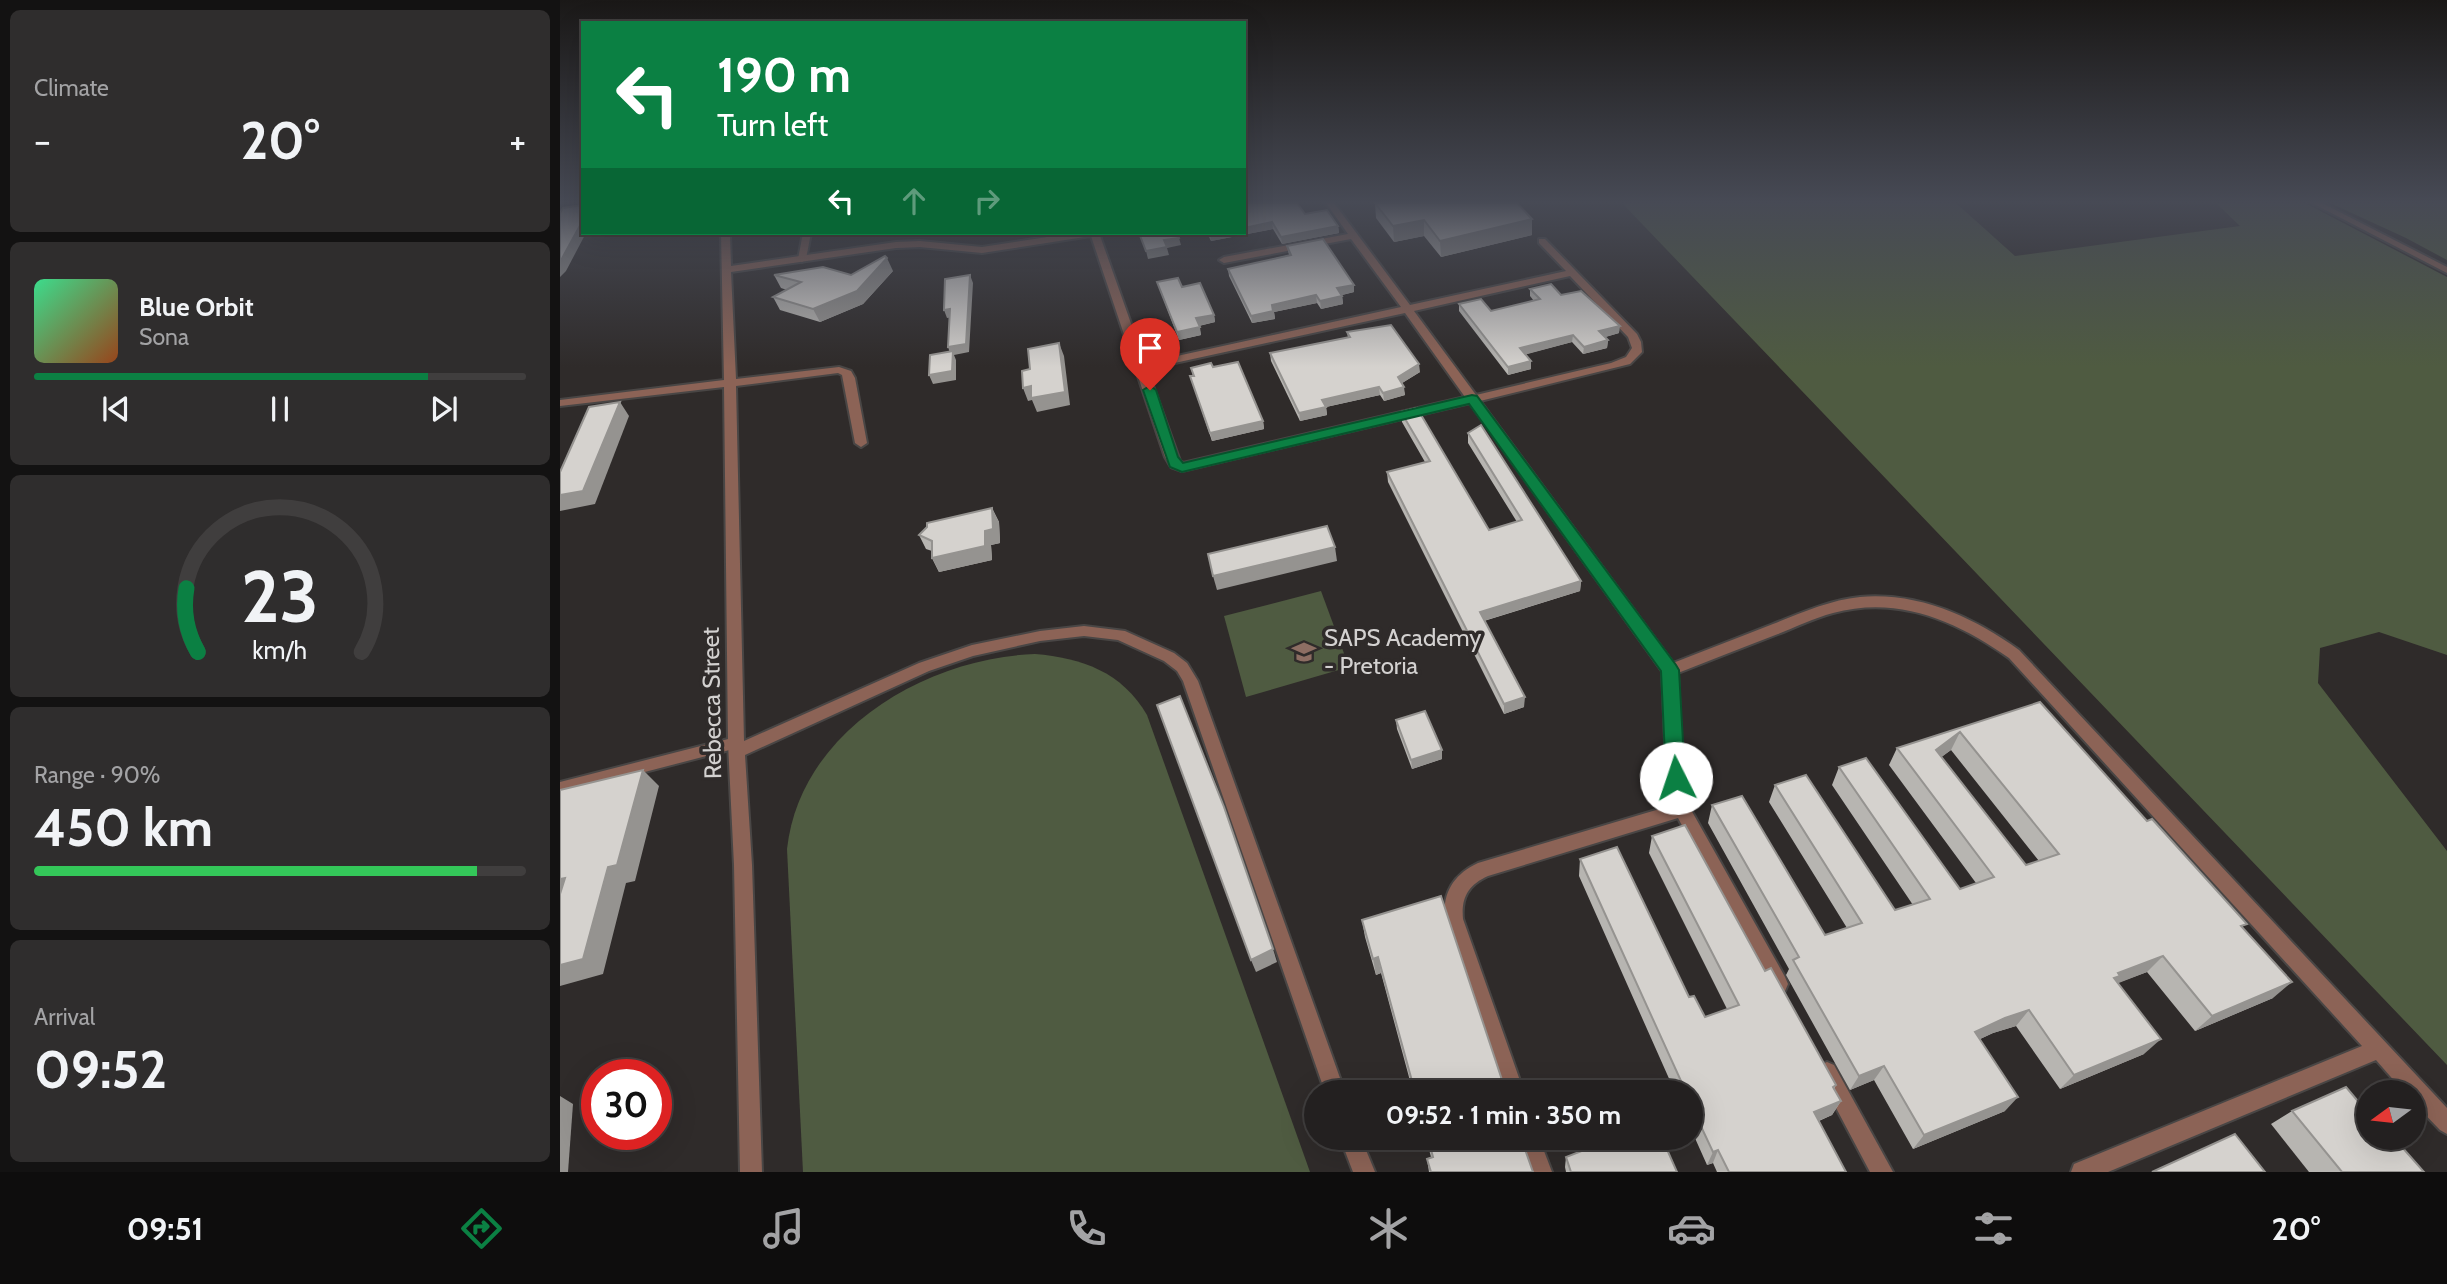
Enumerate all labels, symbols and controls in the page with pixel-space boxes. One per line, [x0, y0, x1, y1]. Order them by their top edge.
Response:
text: 190 m [717, 45, 851, 104]
icon: left [602, 49, 693, 140]
text: Climate [34, 74, 109, 102]
text: Turn left [717, 105, 828, 144]
text: 20° [240, 109, 320, 172]
text: − [34, 117, 51, 164]
text: + [509, 117, 526, 164]
icon: left [822, 182, 860, 220]
icon: ahead [895, 182, 933, 220]
icon: right [968, 182, 1006, 220]
text: Blue Orbit [139, 291, 254, 323]
pin [1120, 318, 1180, 390]
text: Sona [139, 323, 189, 351]
icon: arrive [1131, 329, 1169, 367]
icon: previous [97, 390, 135, 428]
icon: pause [261, 390, 299, 428]
icon: next [425, 390, 463, 428]
text: 23 [241, 552, 319, 640]
place label: SAPS Academy - Pretoria [1324, 623, 1481, 680]
street label: Rebecca Street [696, 627, 727, 779]
text: km/h [253, 635, 307, 665]
school or university icon: SAPS Academy - Pretoria [1290, 638, 1318, 666]
position arrow [1639, 741, 1713, 815]
text: Range · 90% [34, 761, 161, 789]
text: 450 km [34, 796, 213, 859]
text: Arrival [34, 1003, 95, 1031]
text: 09:52 [34, 1038, 167, 1101]
speed limit sign: 30 [581, 1059, 672, 1150]
north arrow [2356, 1080, 2426, 1150]
map controls [2356, 1080, 2426, 1150]
text: 09:52 · 1 min · 350 m [1386, 1099, 1621, 1131]
icon: directions [457, 1204, 506, 1253]
icon: music [759, 1204, 808, 1253]
icon: phone [1062, 1204, 1111, 1253]
icon: climate [1364, 1204, 1413, 1253]
icon: car [1667, 1204, 1716, 1253]
icon: filters [1969, 1204, 2018, 1253]
text: 09:51 [127, 1209, 203, 1248]
text: 20° [2271, 1209, 2320, 1248]

